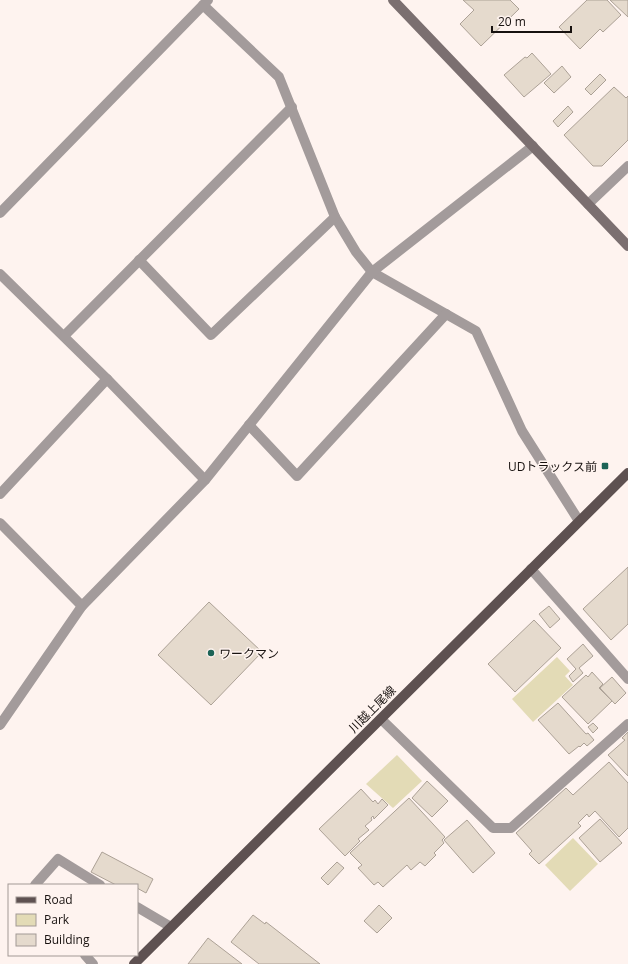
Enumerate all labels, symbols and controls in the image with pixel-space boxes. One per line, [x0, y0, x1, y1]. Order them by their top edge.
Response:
scale bar [492, 8, 571, 34]
text: 20 m [498, 13, 526, 30]
place label: UDトラックス前 [508, 458, 597, 475]
marker: UDトラックス前 [600, 461, 610, 471]
place label: ワークマン [219, 645, 279, 662]
marker: ワークマン [206, 648, 216, 658]
street label: 川越上尾線 [345, 682, 399, 736]
legend [8, 884, 138, 956]
text: Road [44, 891, 73, 908]
text: Park [44, 911, 70, 928]
text: Building [44, 931, 90, 948]

